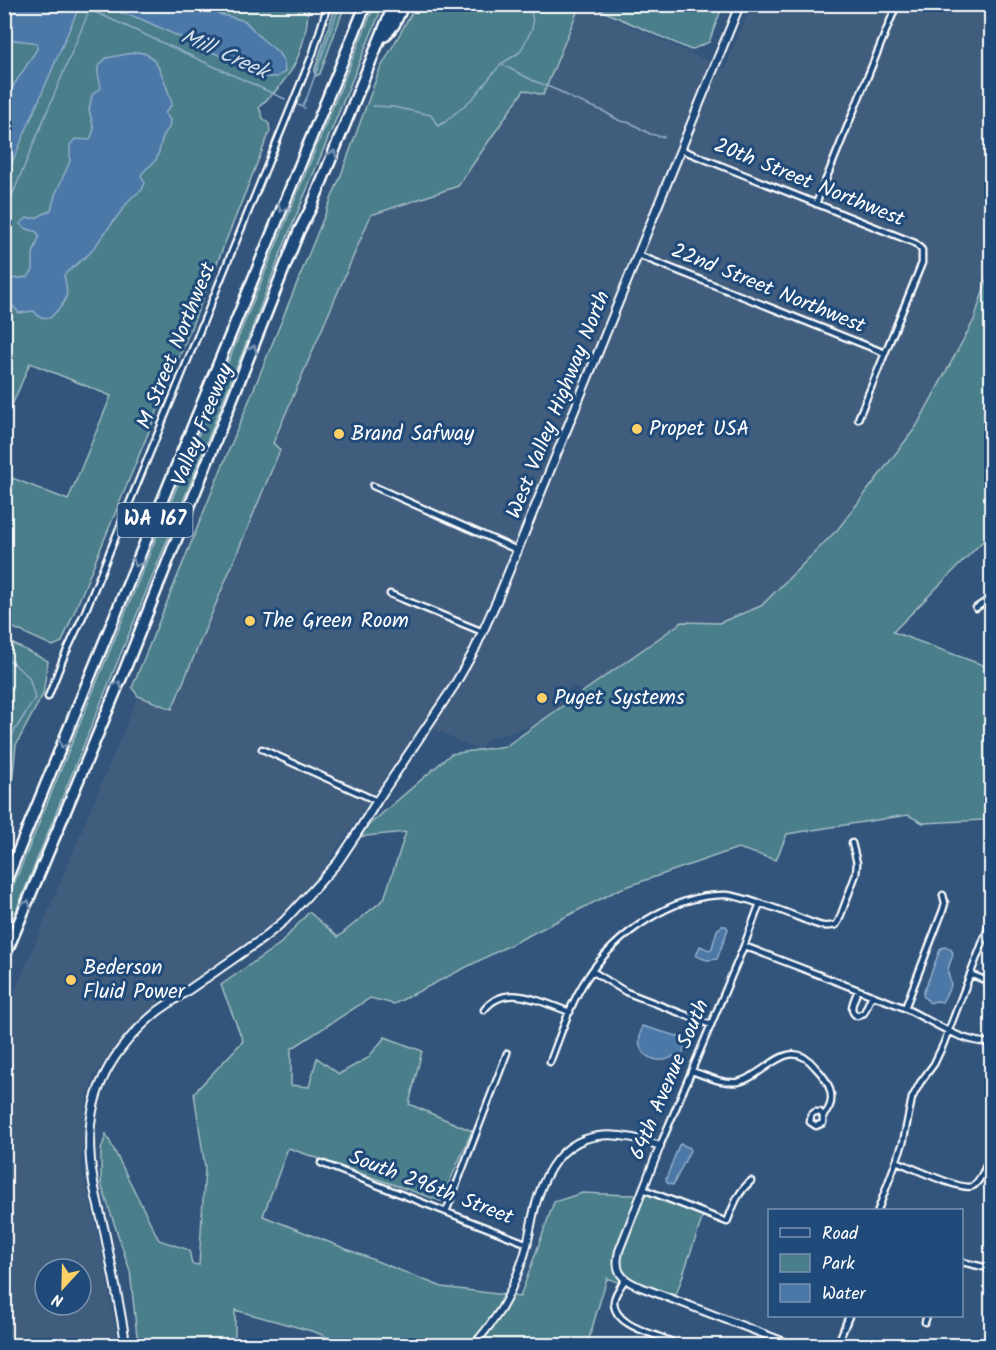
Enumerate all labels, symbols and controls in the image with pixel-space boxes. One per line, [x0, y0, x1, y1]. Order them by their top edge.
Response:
water label: Mill Creek [175, 20, 277, 91]
street label: 20th Street Northwest [709, 130, 910, 237]
one-way arrow [326, 149, 338, 160]
one-way arrow [277, 202, 289, 213]
street label: 22nd Street Northwest [666, 235, 871, 343]
street label: M Street Northwest [128, 257, 226, 434]
street label: West Valley Highway North [498, 286, 620, 524]
one-way arrow [246, 344, 258, 355]
street label: Valley Freeway [163, 359, 243, 491]
place label: Propet USA [649, 413, 749, 446]
place label: Brand Safway [351, 418, 474, 451]
marker: Propet USA [630, 422, 644, 436]
marker: Brand Safway [332, 427, 346, 441]
road number: WA 167 [118, 503, 192, 537]
one-way arrow [132, 557, 144, 568]
place label: The Green Room [262, 605, 409, 638]
marker: The Green Room [243, 614, 257, 628]
one-way arrow [111, 681, 123, 692]
place label: Puget Systems [554, 682, 685, 715]
marker: Puget Systems [535, 691, 549, 705]
one-way arrow [58, 737, 70, 748]
one-way arrow [20, 899, 32, 910]
place label: Bederson Fluid Power [83, 952, 186, 1009]
marker: Bederson Fluid Power [64, 973, 78, 987]
street label: 64th Avenue South [621, 995, 719, 1165]
street label: South 296th Street [344, 1141, 519, 1235]
legend [768, 1209, 963, 1317]
text: Road [822, 1220, 859, 1249]
text: Park [822, 1250, 855, 1279]
north arrow [33, 1257, 93, 1317]
text: Water [822, 1280, 867, 1309]
text: N [49, 1286, 67, 1313]

